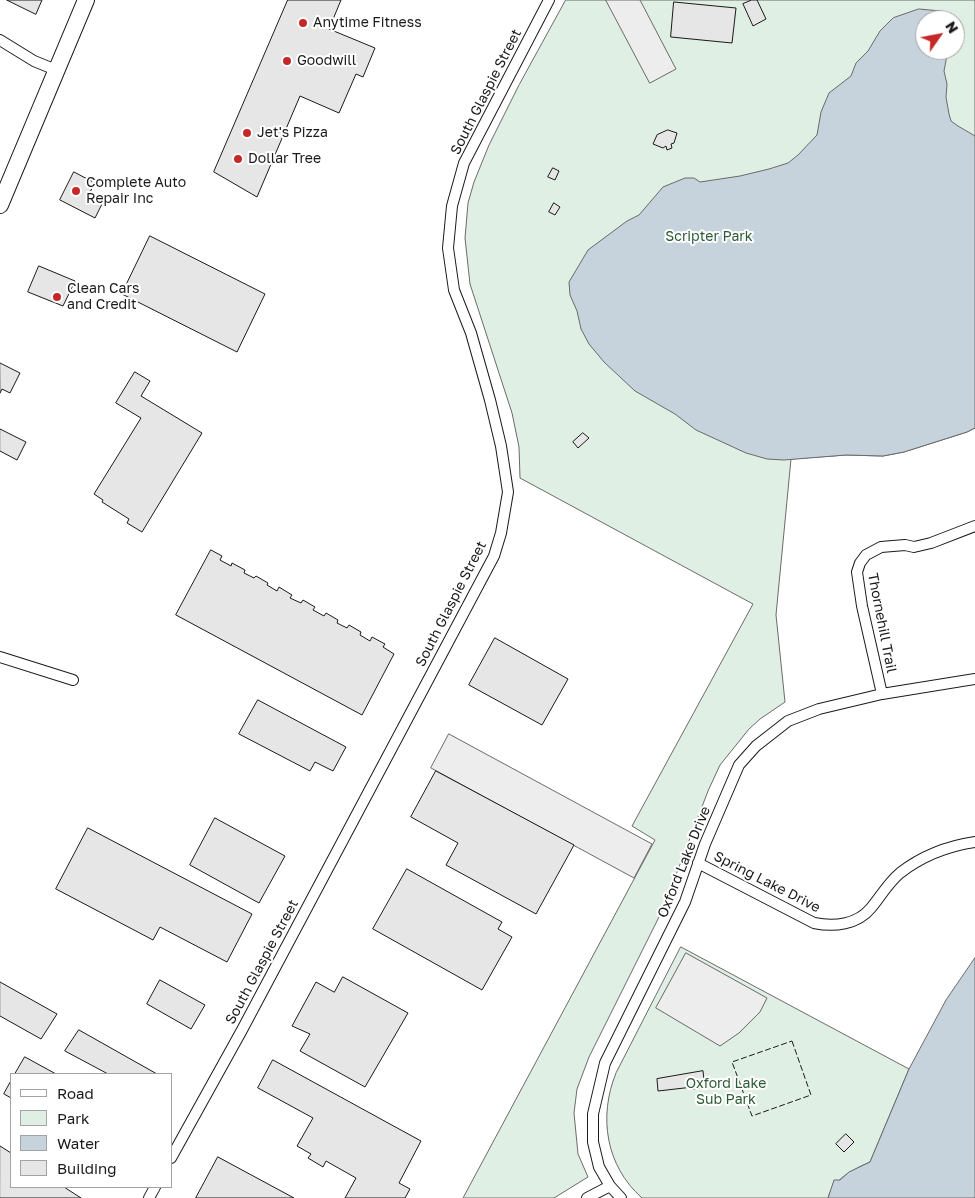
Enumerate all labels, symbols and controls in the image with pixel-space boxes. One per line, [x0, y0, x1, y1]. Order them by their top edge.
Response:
north arrow [915, 10, 965, 60]
place label: Anytime Fitness [313, 15, 422, 31]
marker: Anytime Fitness [297, 17, 309, 29]
text: N [942, 18, 962, 36]
street label: South Glaspie Street [447, 26, 525, 158]
place label: Goodwill [297, 53, 356, 69]
marker: Goodwill [281, 55, 293, 67]
place label: Jet's Pizza [257, 125, 328, 141]
marker: Jet's Pizza [241, 127, 253, 139]
place label: Dollar Tree [248, 151, 321, 167]
marker: Dollar Tree [232, 153, 244, 165]
place label: Complete Auto Repair Inc [86, 175, 186, 208]
marker: Complete Auto Repair Inc [70, 185, 82, 197]
park label: Scripter Park [665, 229, 753, 245]
place label: Clean Cars and Credit [67, 281, 139, 314]
marker: Clean Cars and Credit [51, 291, 63, 303]
street label: South Glaspie Street [412, 538, 490, 670]
street label: Thornehill Trail [864, 572, 900, 674]
street label: Oxford Lake Drive [654, 804, 714, 920]
street label: Spring Lake Drive [711, 848, 823, 916]
street label: South Glaspie Street [222, 897, 302, 1027]
legend [10, 1073, 172, 1188]
park label: Oxford Lake Sub Park [686, 1076, 766, 1108]
text: Road [57, 1084, 94, 1102]
text: Park [57, 1109, 89, 1127]
text: Water [57, 1134, 100, 1152]
text: Building [57, 1159, 117, 1177]

